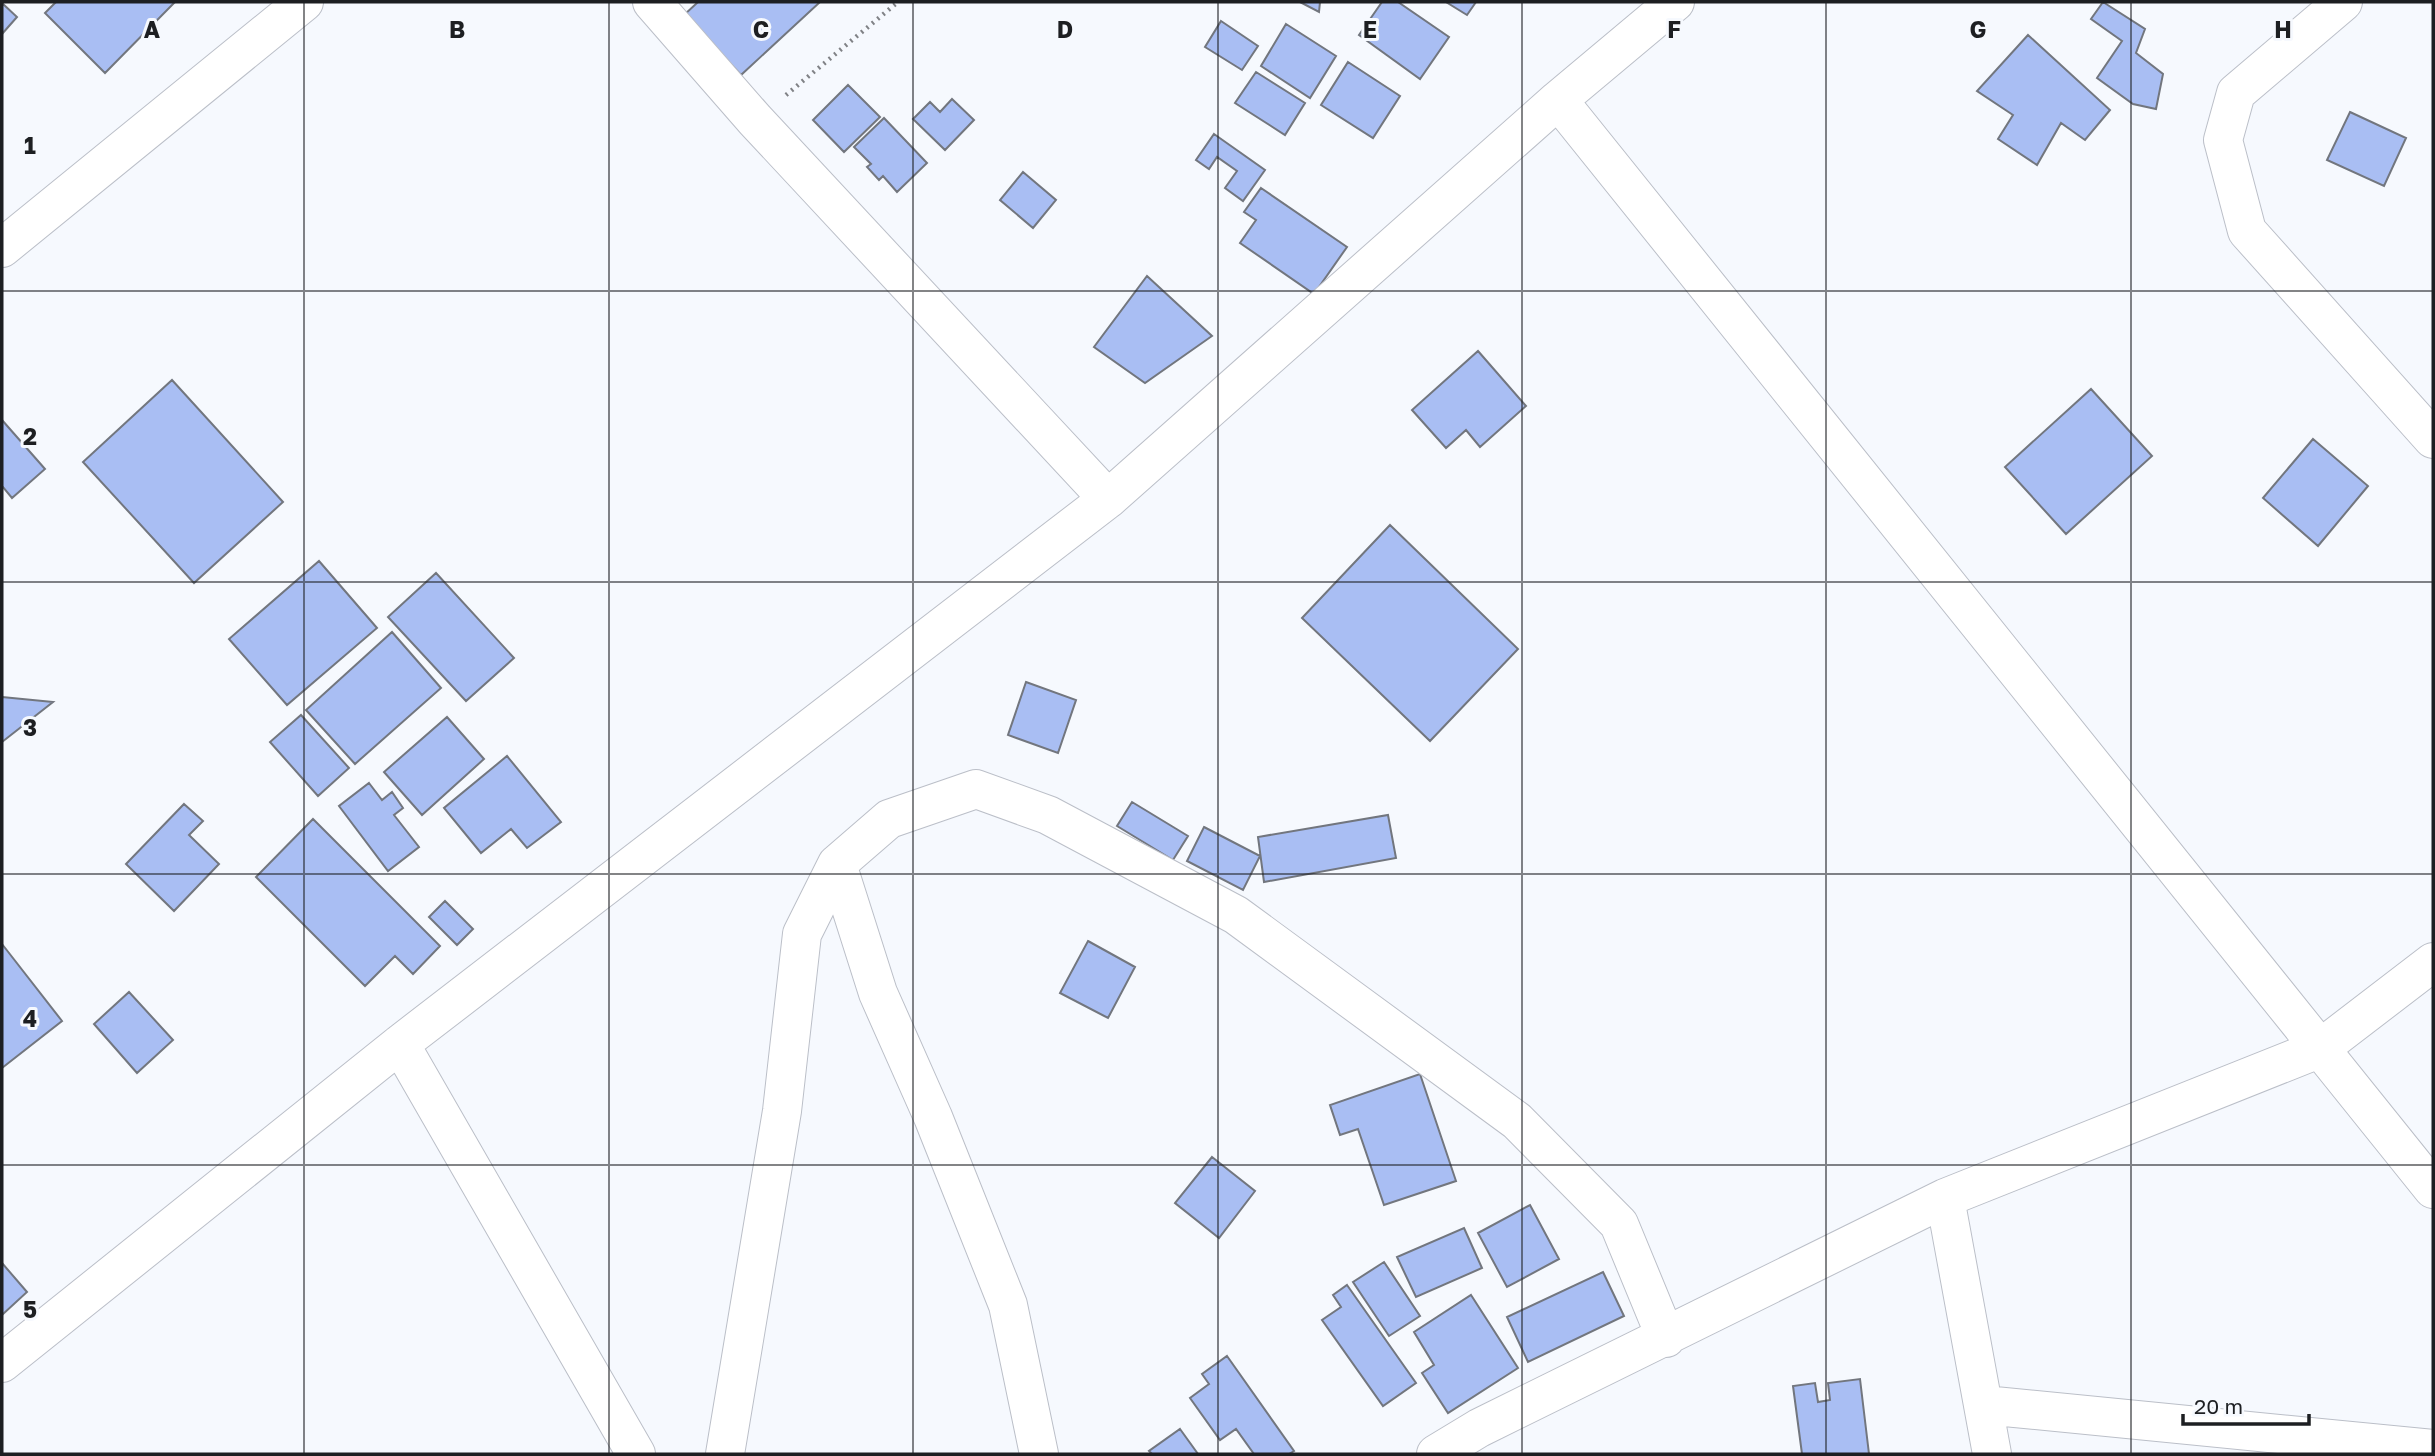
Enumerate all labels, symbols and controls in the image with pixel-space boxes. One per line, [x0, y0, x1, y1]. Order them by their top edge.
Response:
text: A [144, 15, 161, 43]
text: B [449, 15, 465, 43]
text: C [753, 15, 769, 43]
text: D [1057, 15, 1073, 43]
text: E [1363, 15, 1377, 43]
text: F [1667, 15, 1681, 43]
text: G [1970, 15, 1986, 43]
text: H [2274, 15, 2292, 43]
text: 1 [24, 131, 36, 159]
text: 2 [23, 422, 37, 450]
text: 3 [23, 713, 37, 741]
text: 4 [23, 1004, 37, 1032]
text: 5 [23, 1295, 37, 1323]
scale bar [2183, 1382, 2309, 1426]
text: 20 m [2194, 1393, 2243, 1419]

